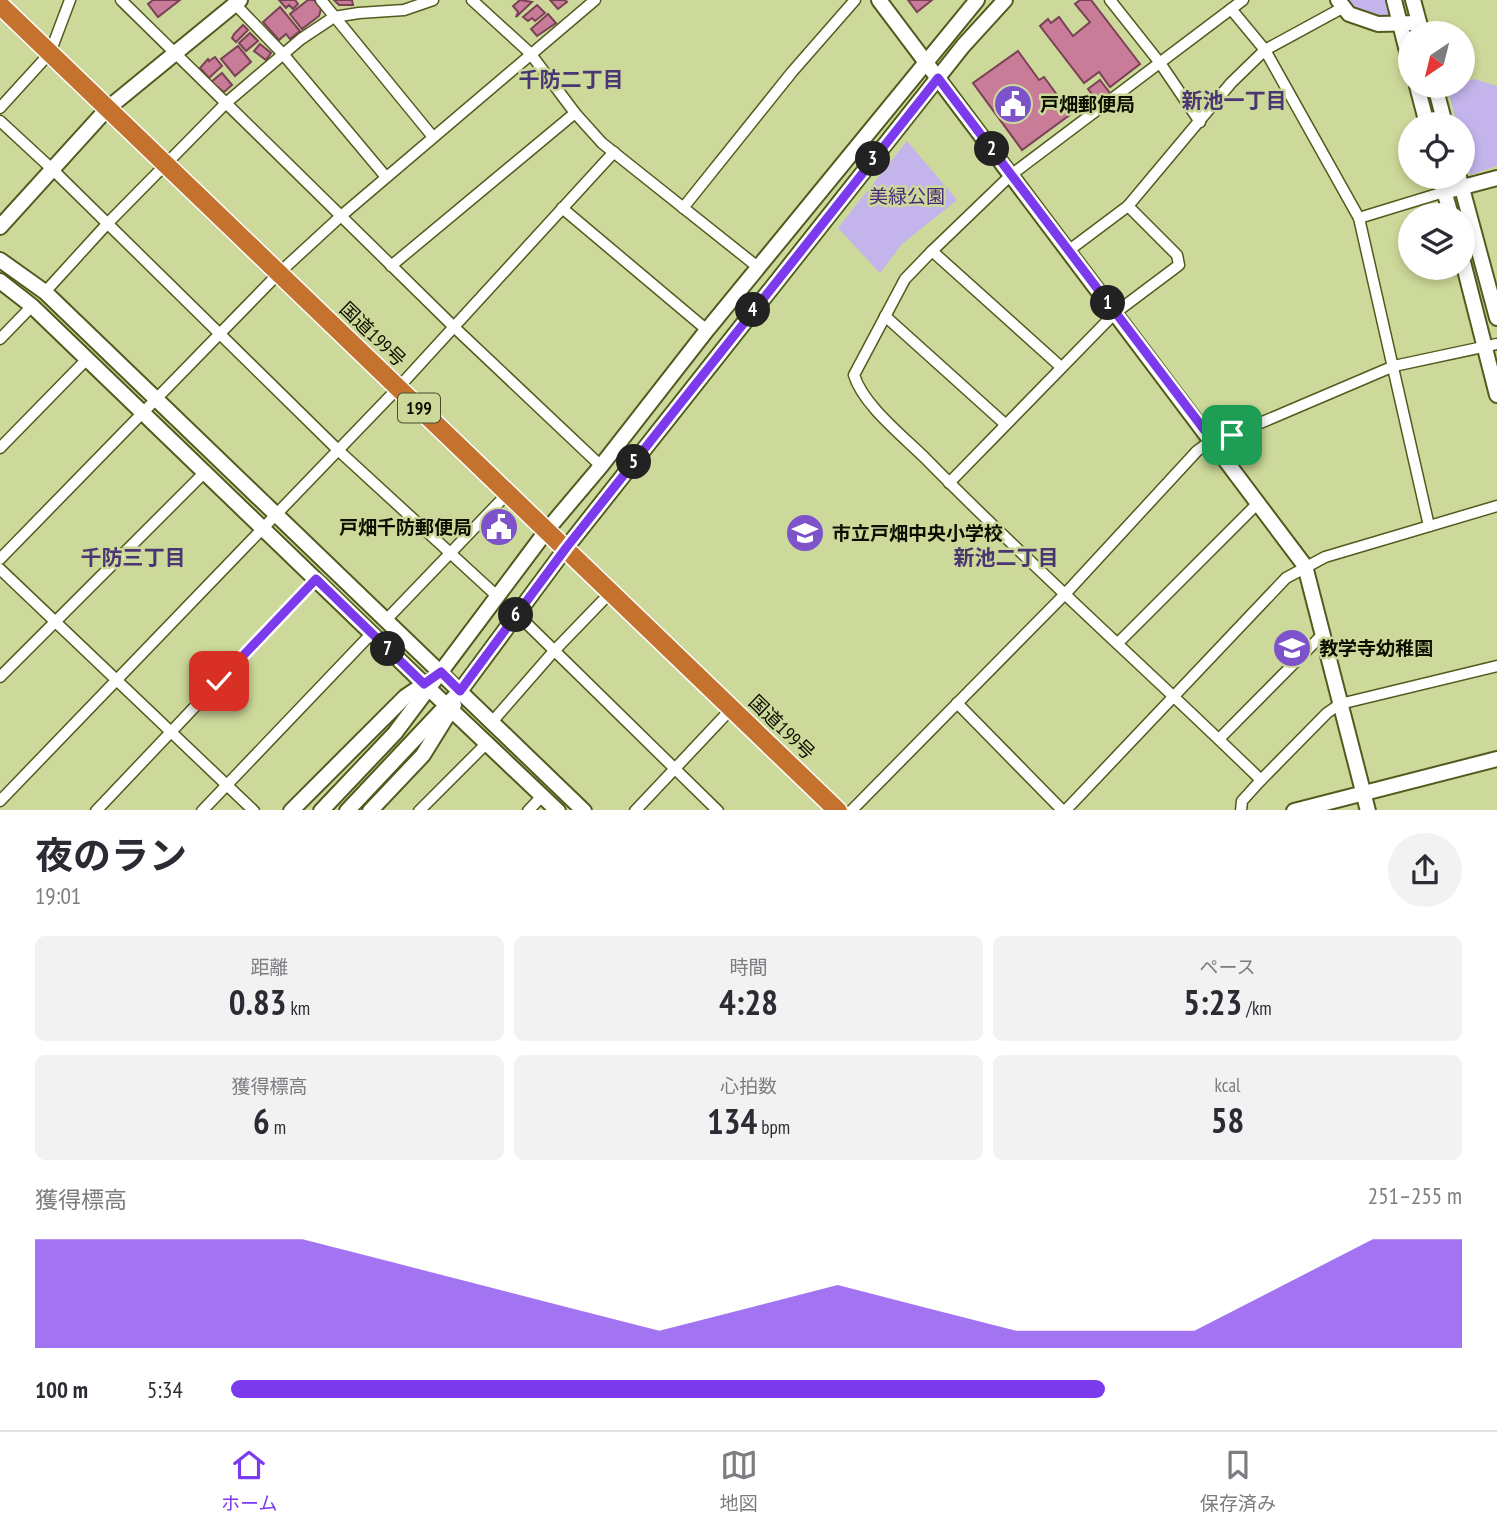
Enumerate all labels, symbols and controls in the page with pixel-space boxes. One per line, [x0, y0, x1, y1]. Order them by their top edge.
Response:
north arrow [1398, 21, 1475, 98]
map controls [1398, 21, 1475, 280]
district label: 千防二丁目 [519, 66, 624, 93]
public building icon: 戸畑郵便局 [992, 83, 1034, 125]
district label: 新池一丁目 [1182, 87, 1287, 114]
place label: 戸畑郵便局 [1040, 92, 1135, 116]
button: locate [1398, 112, 1475, 189]
pin: 2 [974, 132, 1010, 166]
text: 2 [987, 136, 996, 160]
pin: 3 [856, 142, 890, 176]
text: 3 [868, 146, 877, 170]
park label: 美緑公園 [869, 184, 945, 208]
button: layers [1398, 203, 1475, 280]
pin: 1 [1090, 286, 1126, 320]
text: 1 [1103, 290, 1112, 314]
pin: 4 [736, 292, 770, 328]
street label: 国道199号 [335, 297, 411, 371]
text: 4 [748, 297, 757, 321]
road number: 199 [398, 394, 440, 422]
pin [1202, 405, 1262, 465]
icon: arrive [1213, 416, 1251, 454]
pin: 5 [616, 444, 652, 480]
text: 5 [629, 449, 638, 473]
public building icon: 戸畑千防郵便局 [478, 506, 520, 548]
school or university icon: 市立戸畑中央小学校 [784, 512, 826, 554]
place label: 戸畑千防郵便局 [339, 515, 472, 539]
place label: 市立戸畑中央小学校 [832, 521, 1003, 545]
district label: 千防三丁目 [81, 544, 186, 571]
district label: 新池二丁目 [954, 544, 1059, 571]
pin: 6 [498, 598, 534, 632]
text: 6 [511, 602, 520, 626]
school or university icon: 教学寺幼稚園 [1271, 627, 1313, 669]
pin: 7 [370, 632, 406, 666]
text: 7 [383, 636, 392, 660]
place label: 教学寺幼稚園 [1319, 636, 1433, 660]
pin [189, 651, 249, 711]
icon: check [200, 662, 238, 700]
street label: 国道199号 [744, 690, 820, 764]
text: 夜のラン [35, 830, 187, 879]
button: share [1388, 833, 1462, 907]
text: 19:01 [35, 881, 81, 910]
text: 距離 [250, 955, 289, 979]
text: 時間 [729, 955, 768, 979]
text: ペース [1199, 955, 1256, 979]
text: 0.83 [229, 979, 286, 1025]
text: 4:28 [719, 979, 778, 1025]
text: 5:23 [1183, 979, 1242, 1025]
text: km [286, 996, 310, 1020]
text: /km [1242, 996, 1272, 1020]
text: kcal [1215, 1073, 1240, 1097]
text: 獲得標高 [231, 1074, 308, 1098]
text: 心拍数 [720, 1074, 777, 1098]
text: 58 [1211, 1097, 1244, 1143]
text: 6 [253, 1098, 270, 1144]
text: 134 [707, 1098, 757, 1144]
text: m [270, 1115, 286, 1139]
text: bpm [757, 1115, 790, 1139]
text: 251–255 m [1368, 1181, 1462, 1210]
text: 獲得標高 [35, 1185, 127, 1214]
text: 100 m [35, 1375, 88, 1404]
text: 5:34 [147, 1375, 183, 1404]
tab: ホーム [221, 1446, 278, 1515]
tab: 地図 [720, 1446, 758, 1515]
tab: 保存済み [1200, 1446, 1276, 1515]

